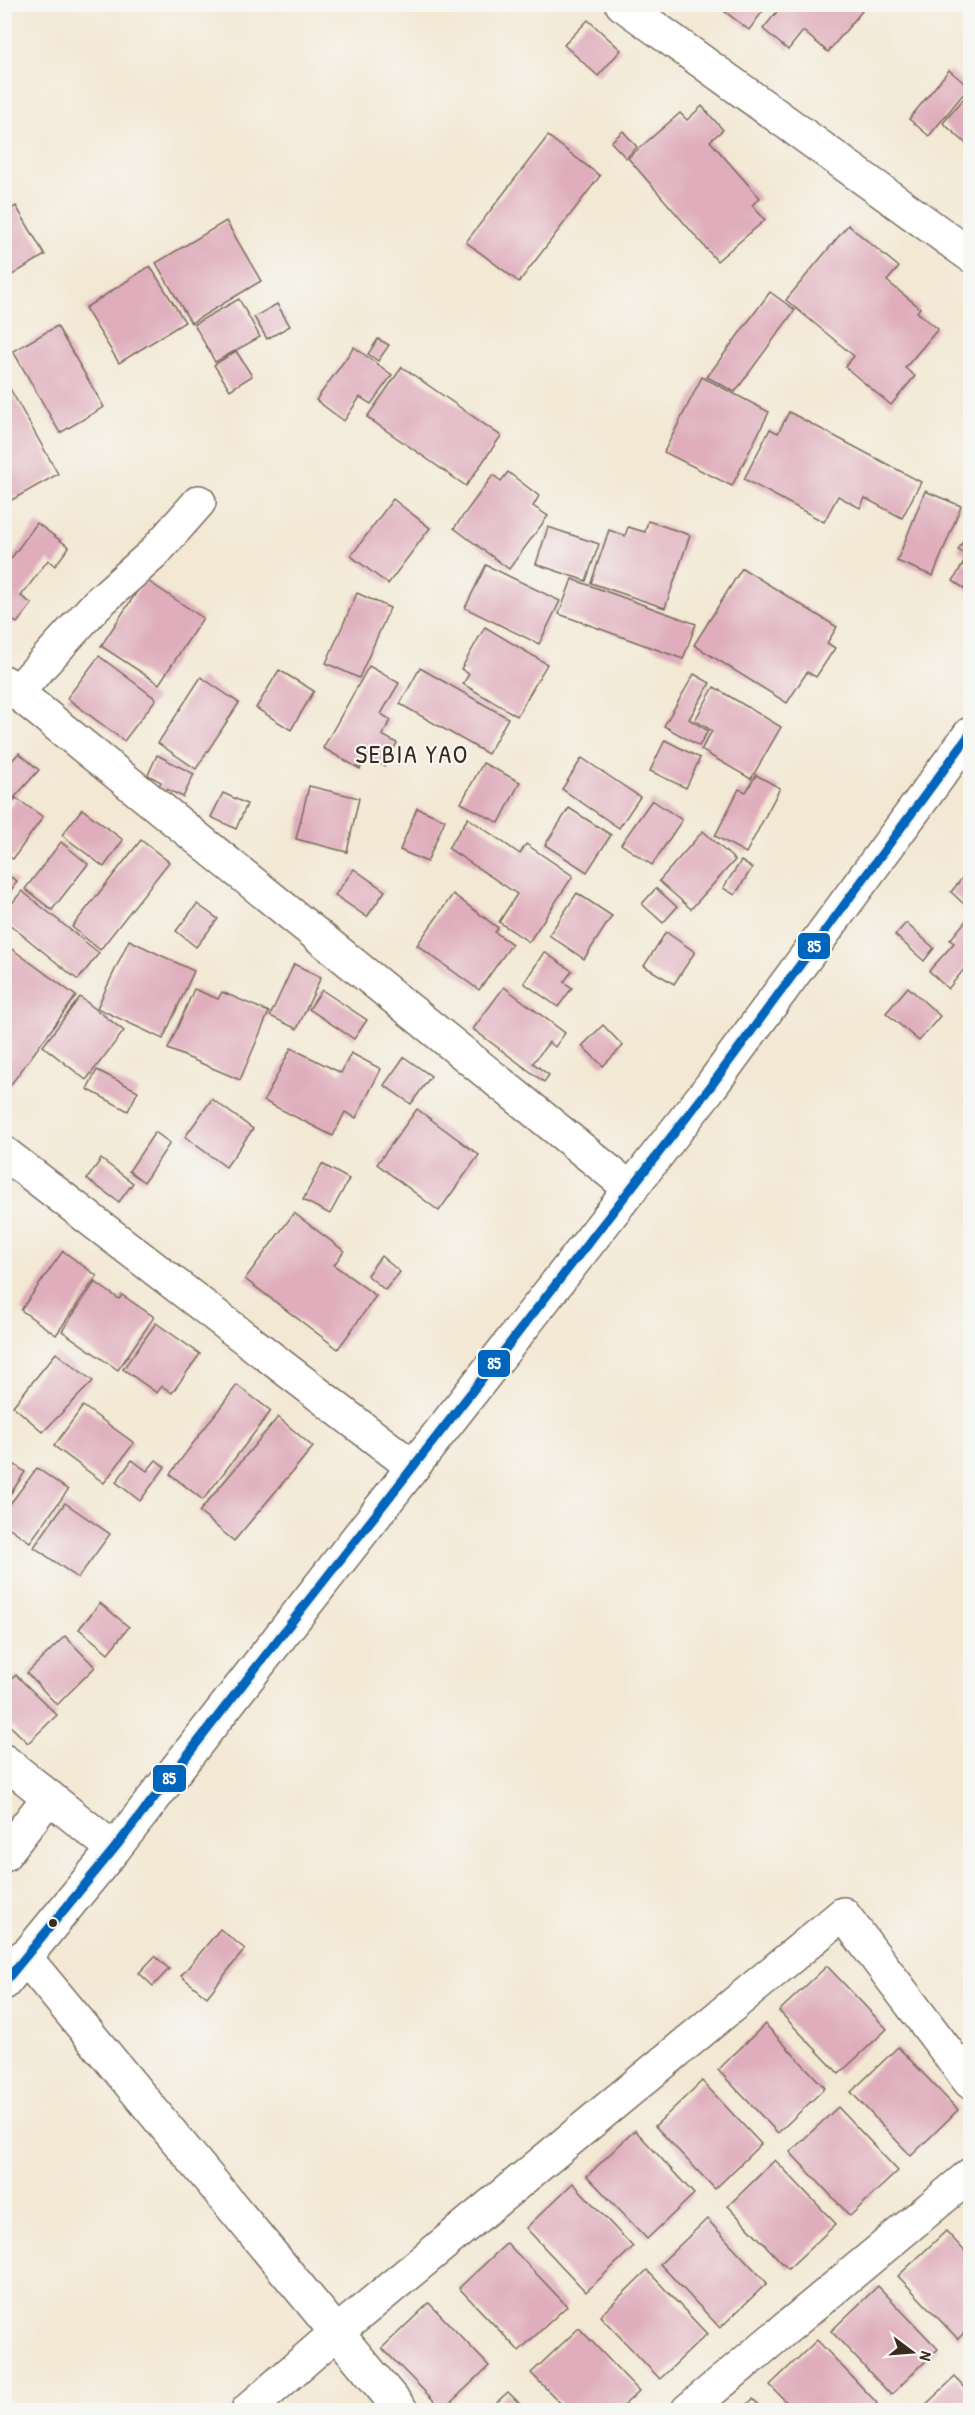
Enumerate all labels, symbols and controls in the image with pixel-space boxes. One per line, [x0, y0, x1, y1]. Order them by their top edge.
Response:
district label: SEBIA YAO [355, 736, 469, 771]
line badge: 85 [797, 932, 831, 960]
text: 85 [807, 935, 821, 957]
line badge: 85 [477, 1349, 511, 1378]
text: 85 [487, 1352, 501, 1374]
line badge: 85 [152, 1764, 187, 1793]
text: 85 [162, 1767, 176, 1789]
unlabelled marker [47, 1917, 59, 1929]
north arrow [882, 2322, 942, 2382]
text: N [915, 2349, 938, 2364]

